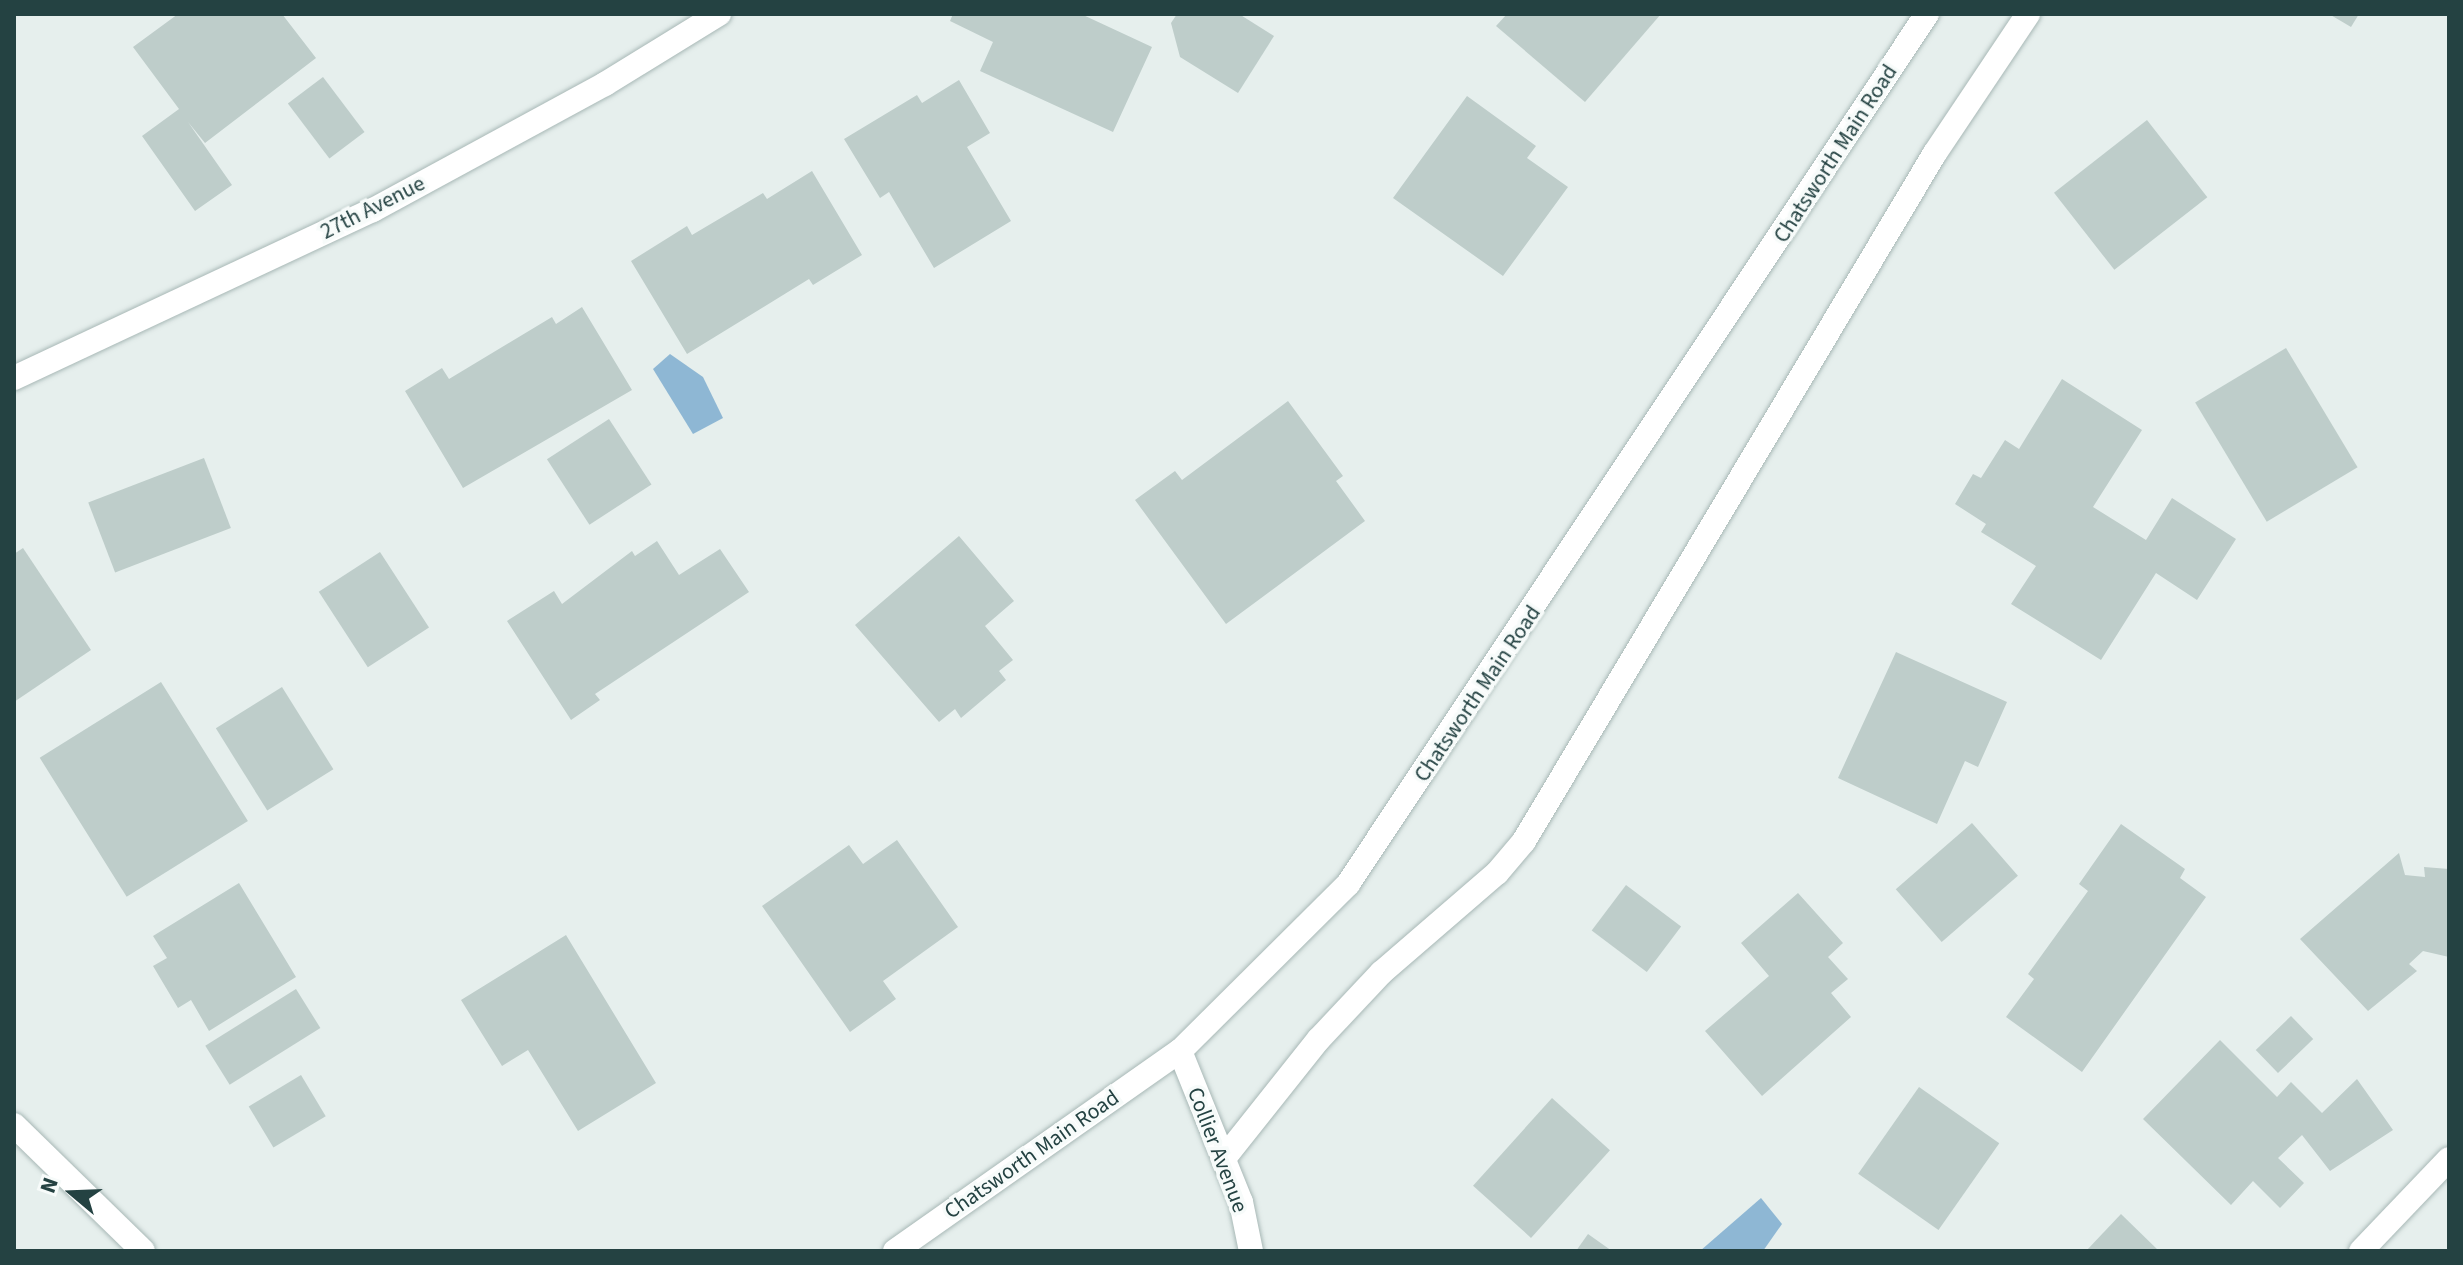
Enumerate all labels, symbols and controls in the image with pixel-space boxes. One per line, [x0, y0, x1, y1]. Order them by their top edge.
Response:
street label: Chatsworth Main Road [1769, 60, 1903, 248]
street label: 27th Avenue [316, 170, 430, 246]
street label: Chatsworth Main Road [1409, 601, 1547, 787]
street label: Collier Avenue [1181, 1084, 1253, 1216]
street label: Chatsworth Main Road [940, 1085, 1124, 1225]
north arrow [32, 1153, 112, 1233]
text: N [32, 1173, 67, 1197]

